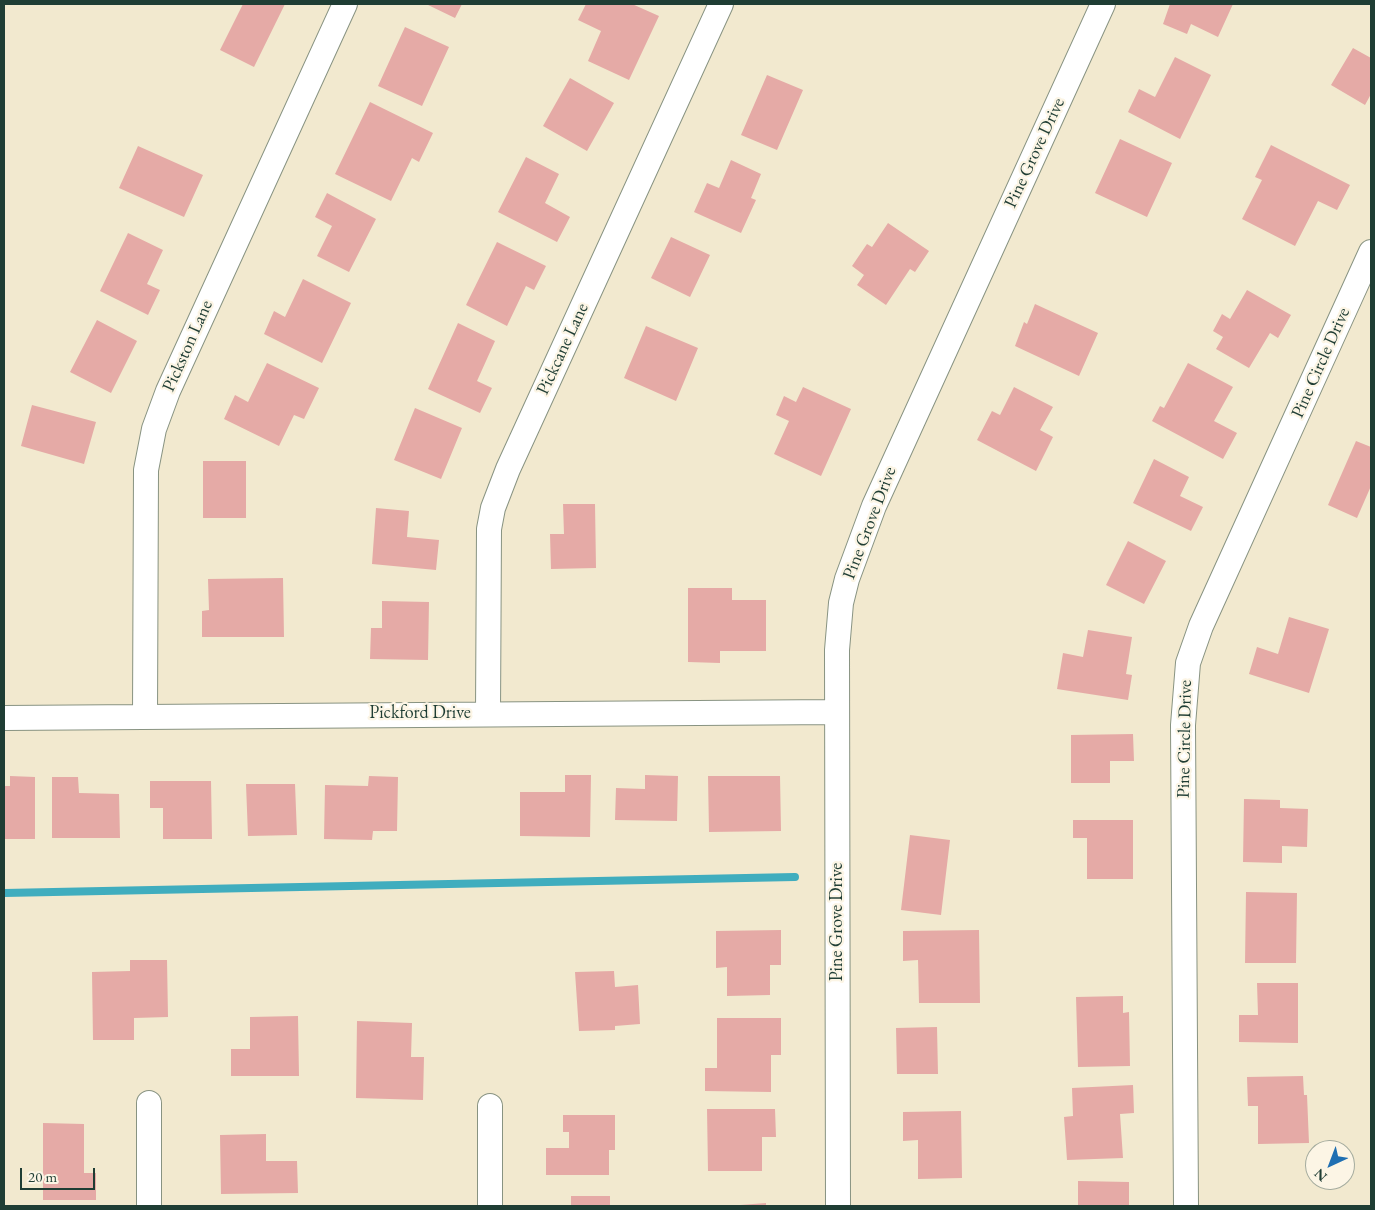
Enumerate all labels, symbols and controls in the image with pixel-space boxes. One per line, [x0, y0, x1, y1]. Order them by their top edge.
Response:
street label: Pine Grove Drive [1000, 95, 1070, 211]
street label: Pickston Lane [158, 297, 218, 395]
street label: Pickcane Lane [532, 300, 594, 398]
street label: Pine Circle Drive [1287, 305, 1355, 421]
street label: Pine Grove Drive [839, 464, 901, 582]
street label: Pine Circle Drive [1173, 680, 1197, 798]
street label: Pickford Drive [369, 702, 471, 724]
street label: Pine Grove Drive [826, 863, 848, 981]
north arrow [1305, 1140, 1355, 1190]
scale bar [22, 1158, 98, 1190]
text: N [1310, 1165, 1331, 1186]
text: 20 m [28, 1167, 57, 1186]

